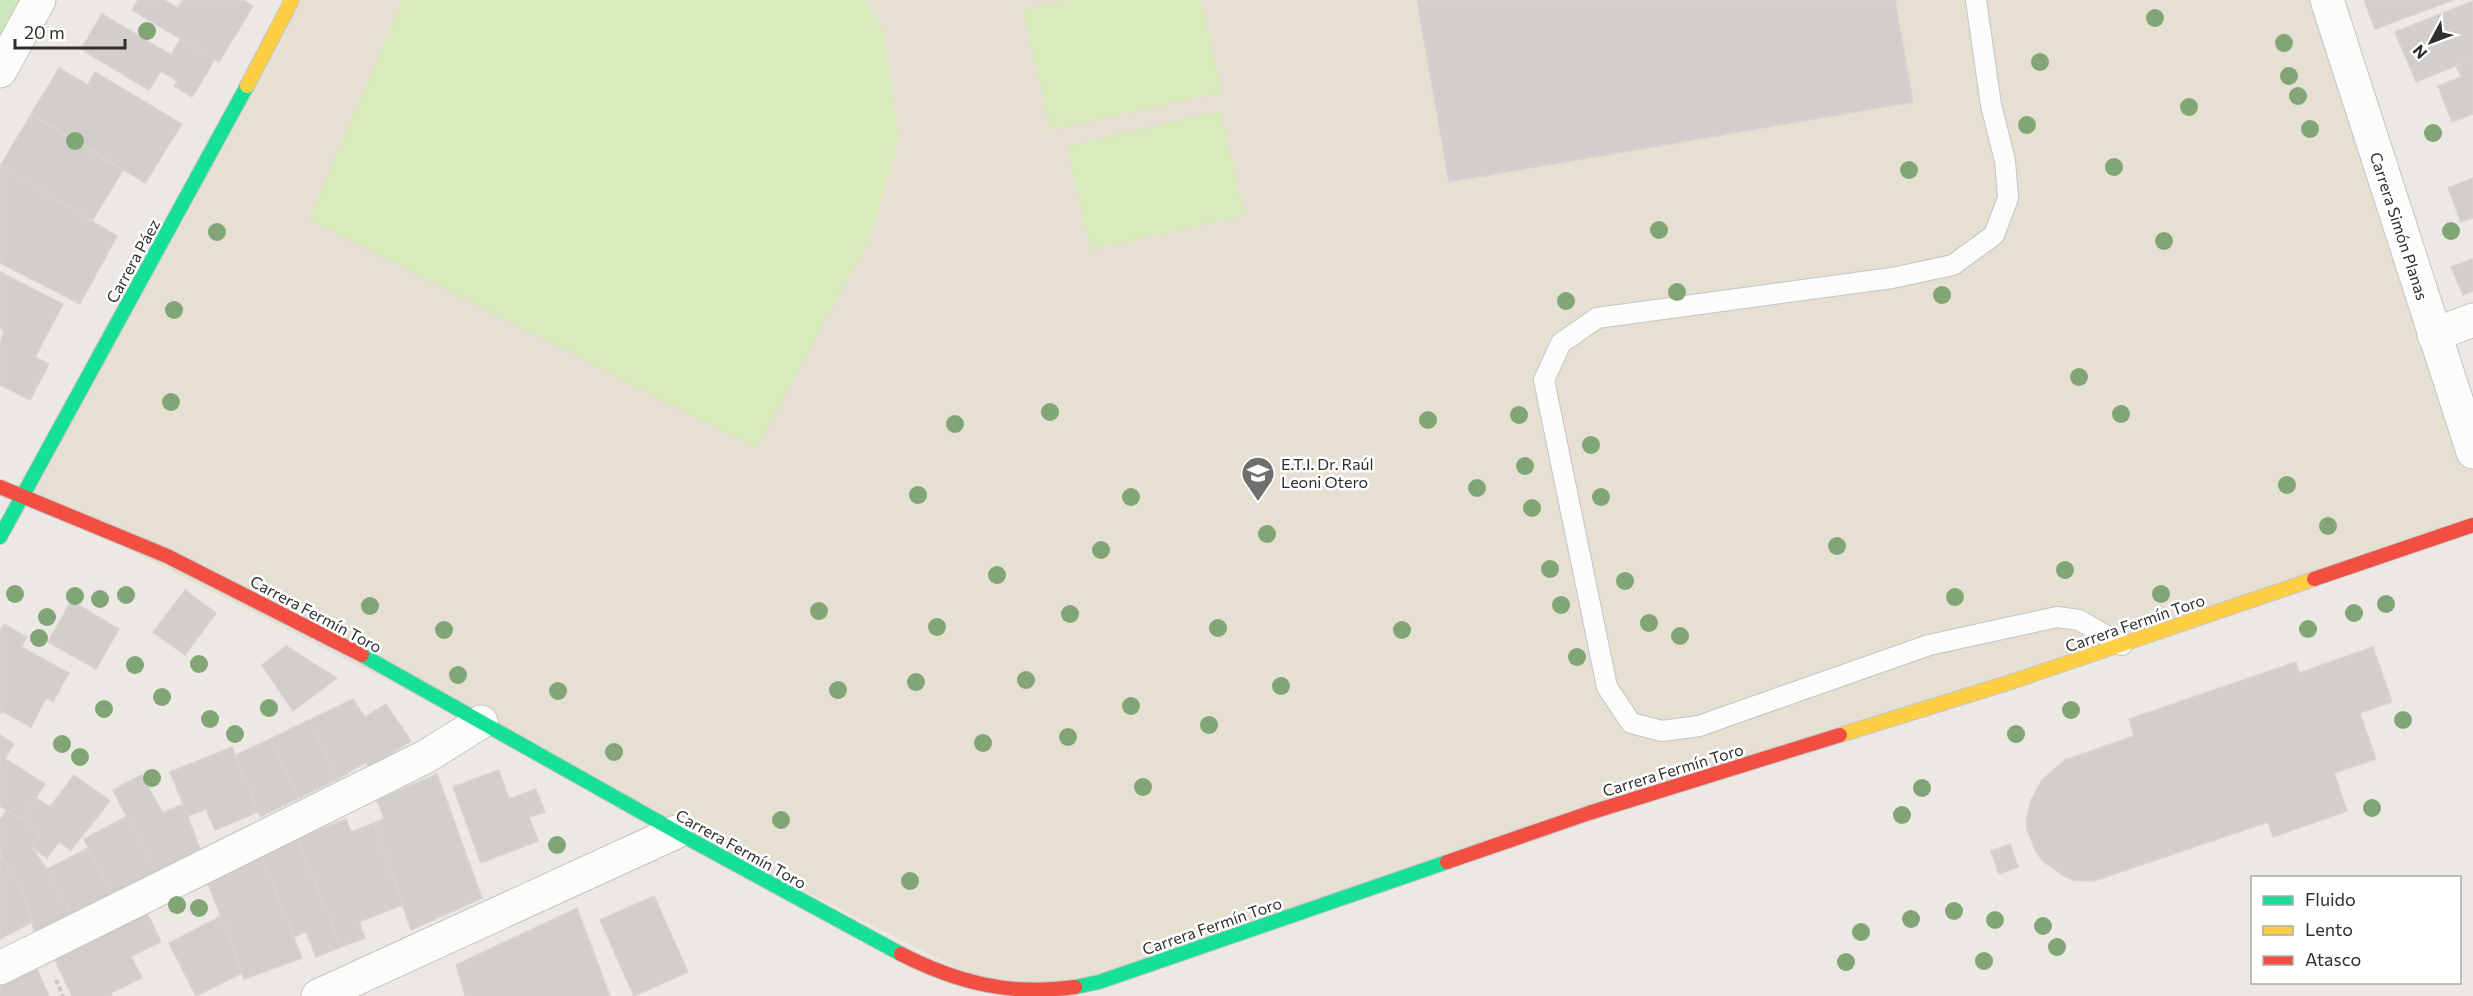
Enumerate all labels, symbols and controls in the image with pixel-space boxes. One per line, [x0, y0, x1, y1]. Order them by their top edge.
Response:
scale bar [15, 12, 124, 50]
north arrow [2401, 12, 2461, 72]
text: 20 m [24, 21, 65, 43]
text: N [2408, 41, 2430, 63]
street label: Carrera Simón Planas [2367, 149, 2432, 302]
street label: Carrera Páez [102, 216, 163, 306]
place label: E.T.I. Dr. Raúl Leoni Otero [1281, 454, 1374, 491]
school or university icon: E.T.I. Dr. Raúl Leoni Otero [1240, 455, 1276, 502]
street label: Carrera Fermín Toro [247, 571, 385, 656]
street label: Carrera Fermín Toro [2063, 590, 2207, 655]
street label: Carrera Fermín Toro [1600, 739, 1746, 800]
street label: Carrera Fermín Toro [673, 805, 810, 892]
legend [2251, 876, 2461, 984]
text: Fluido [2305, 888, 2356, 910]
street label: Carrera Fermín Toro [1140, 893, 1284, 958]
text: Lento [2305, 918, 2353, 940]
text: Atasco [2305, 948, 2361, 970]

